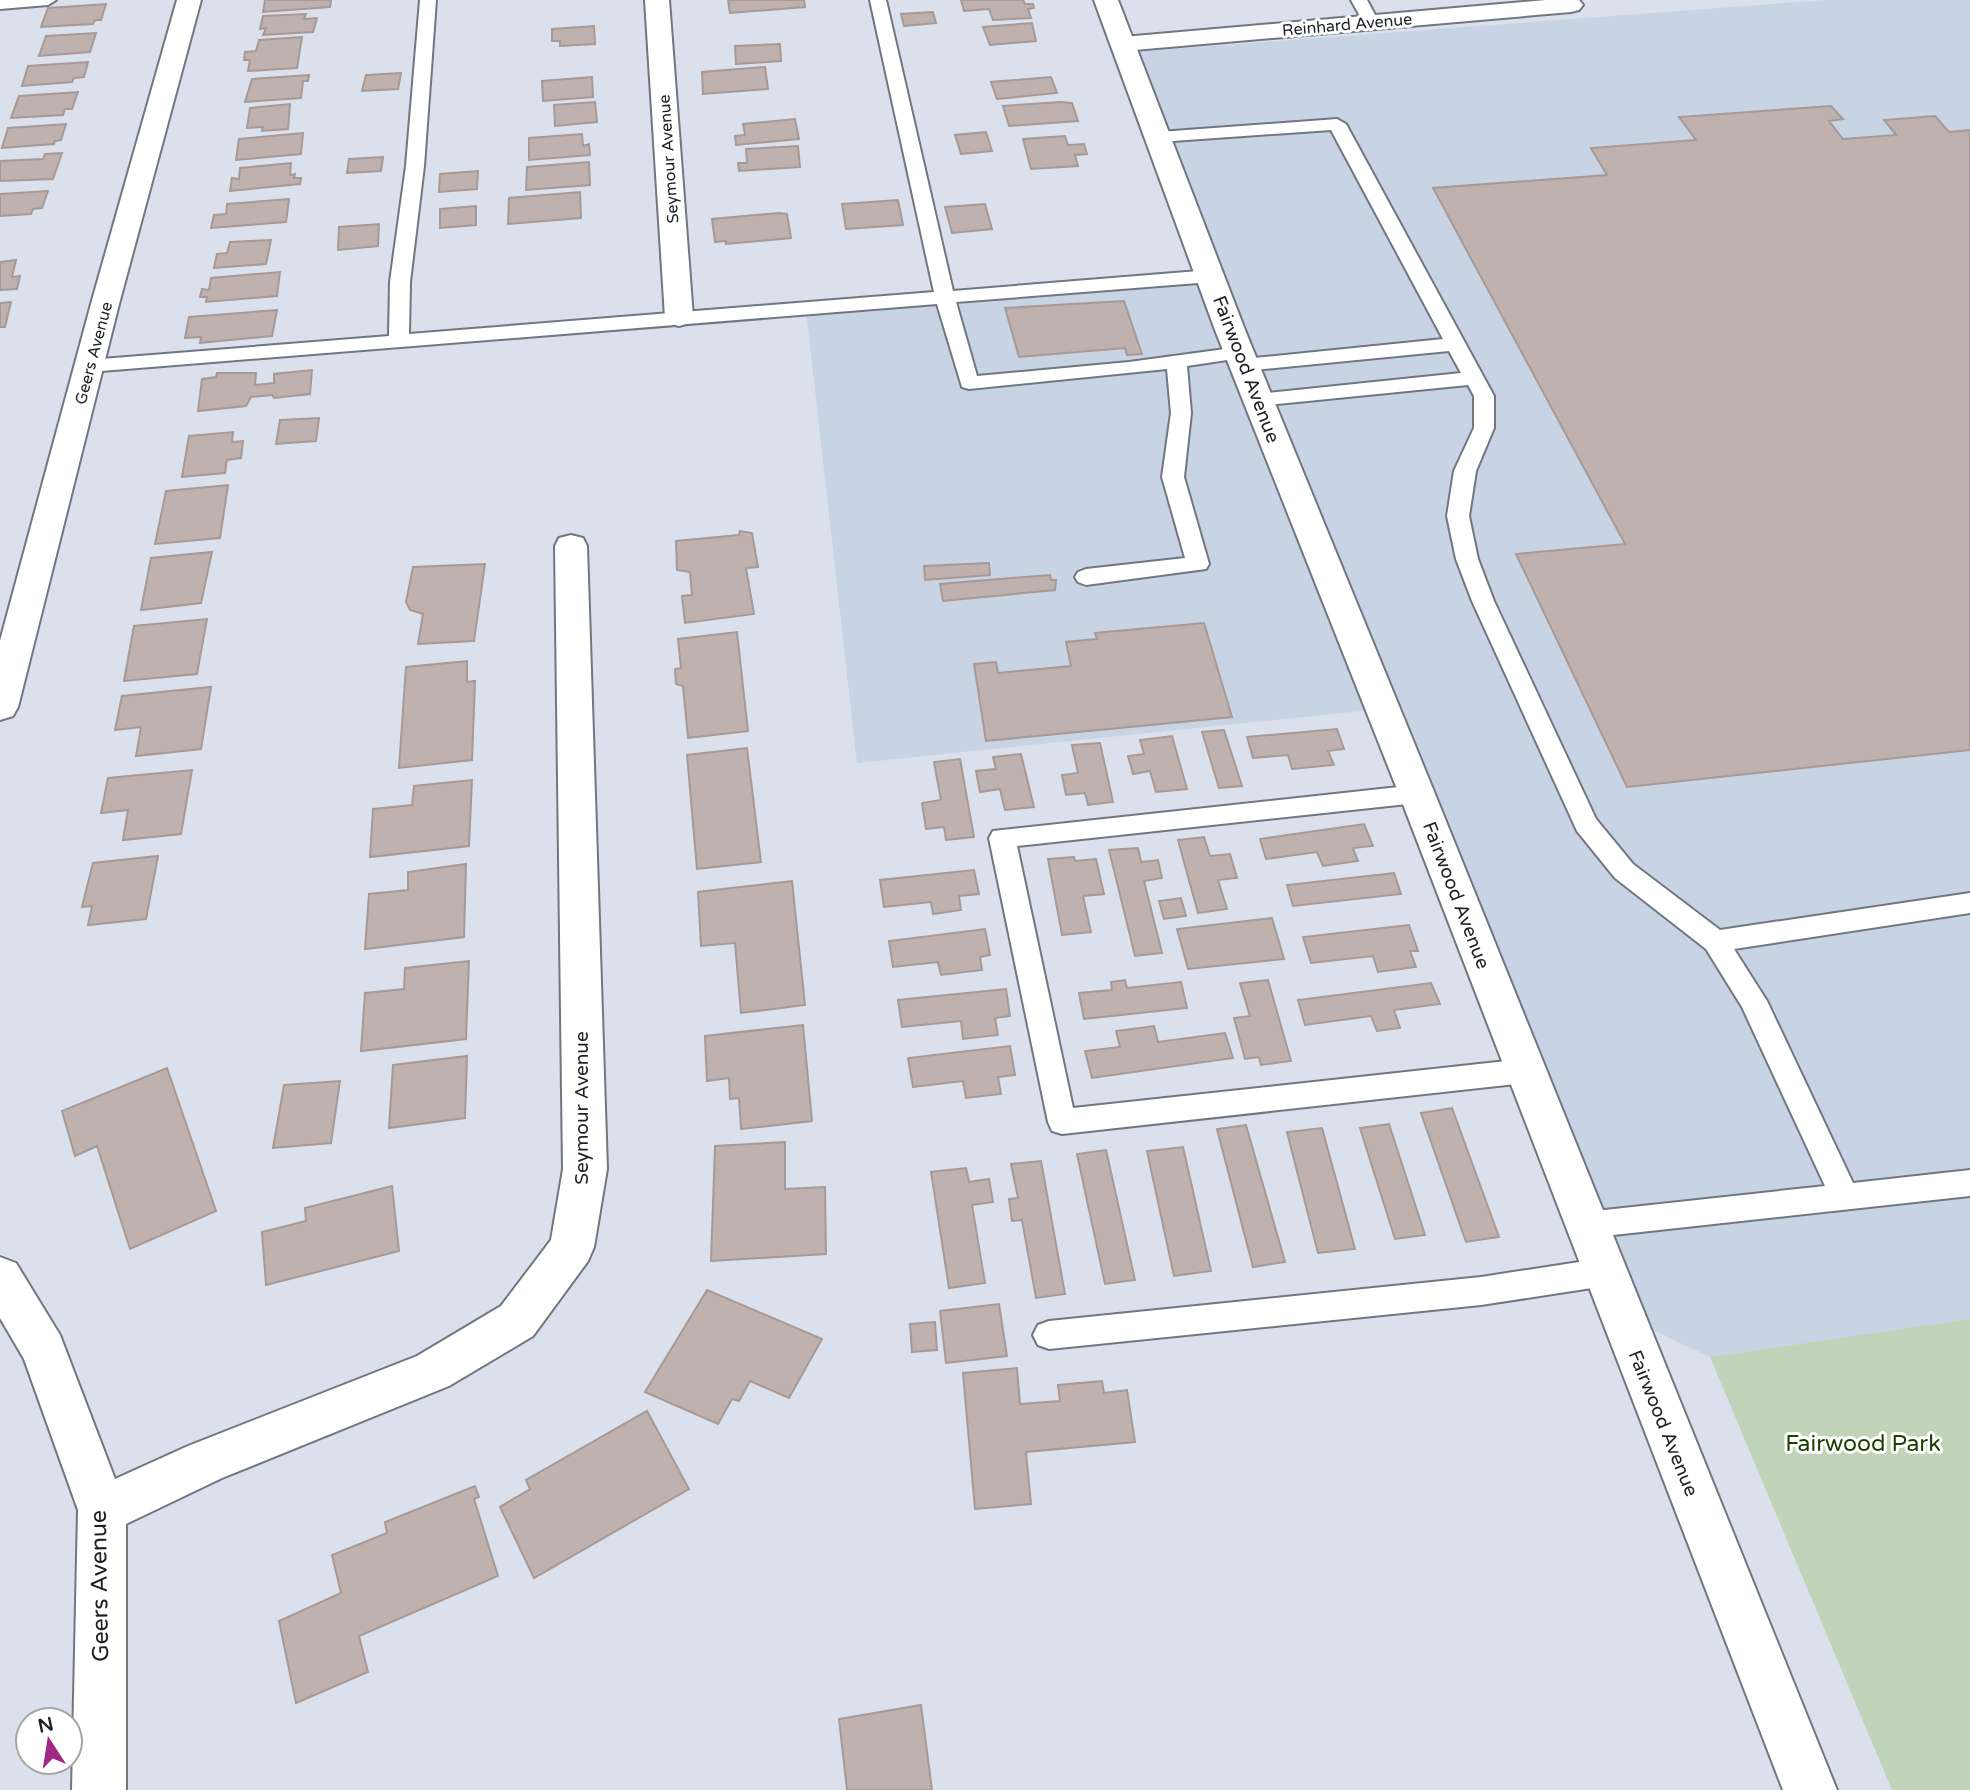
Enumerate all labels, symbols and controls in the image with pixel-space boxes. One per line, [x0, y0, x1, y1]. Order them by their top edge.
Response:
street label: Reinhard Avenue [1281, 9, 1413, 41]
street label: Seymour Avenue [655, 94, 683, 224]
street label: Fairwood Avenue [1208, 293, 1284, 446]
street label: Geers Avenue [71, 300, 117, 407]
street label: Fairwood Avenue [1418, 819, 1494, 972]
street label: Seymour Avenue [571, 1031, 593, 1185]
street label: Fairwood Avenue [1624, 1347, 1702, 1500]
park label: Fairwood Park [1785, 1430, 1941, 1458]
street label: Geers Avenue [85, 1510, 115, 1662]
north arrow [14, 1706, 84, 1776]
text: N [36, 1713, 55, 1738]

